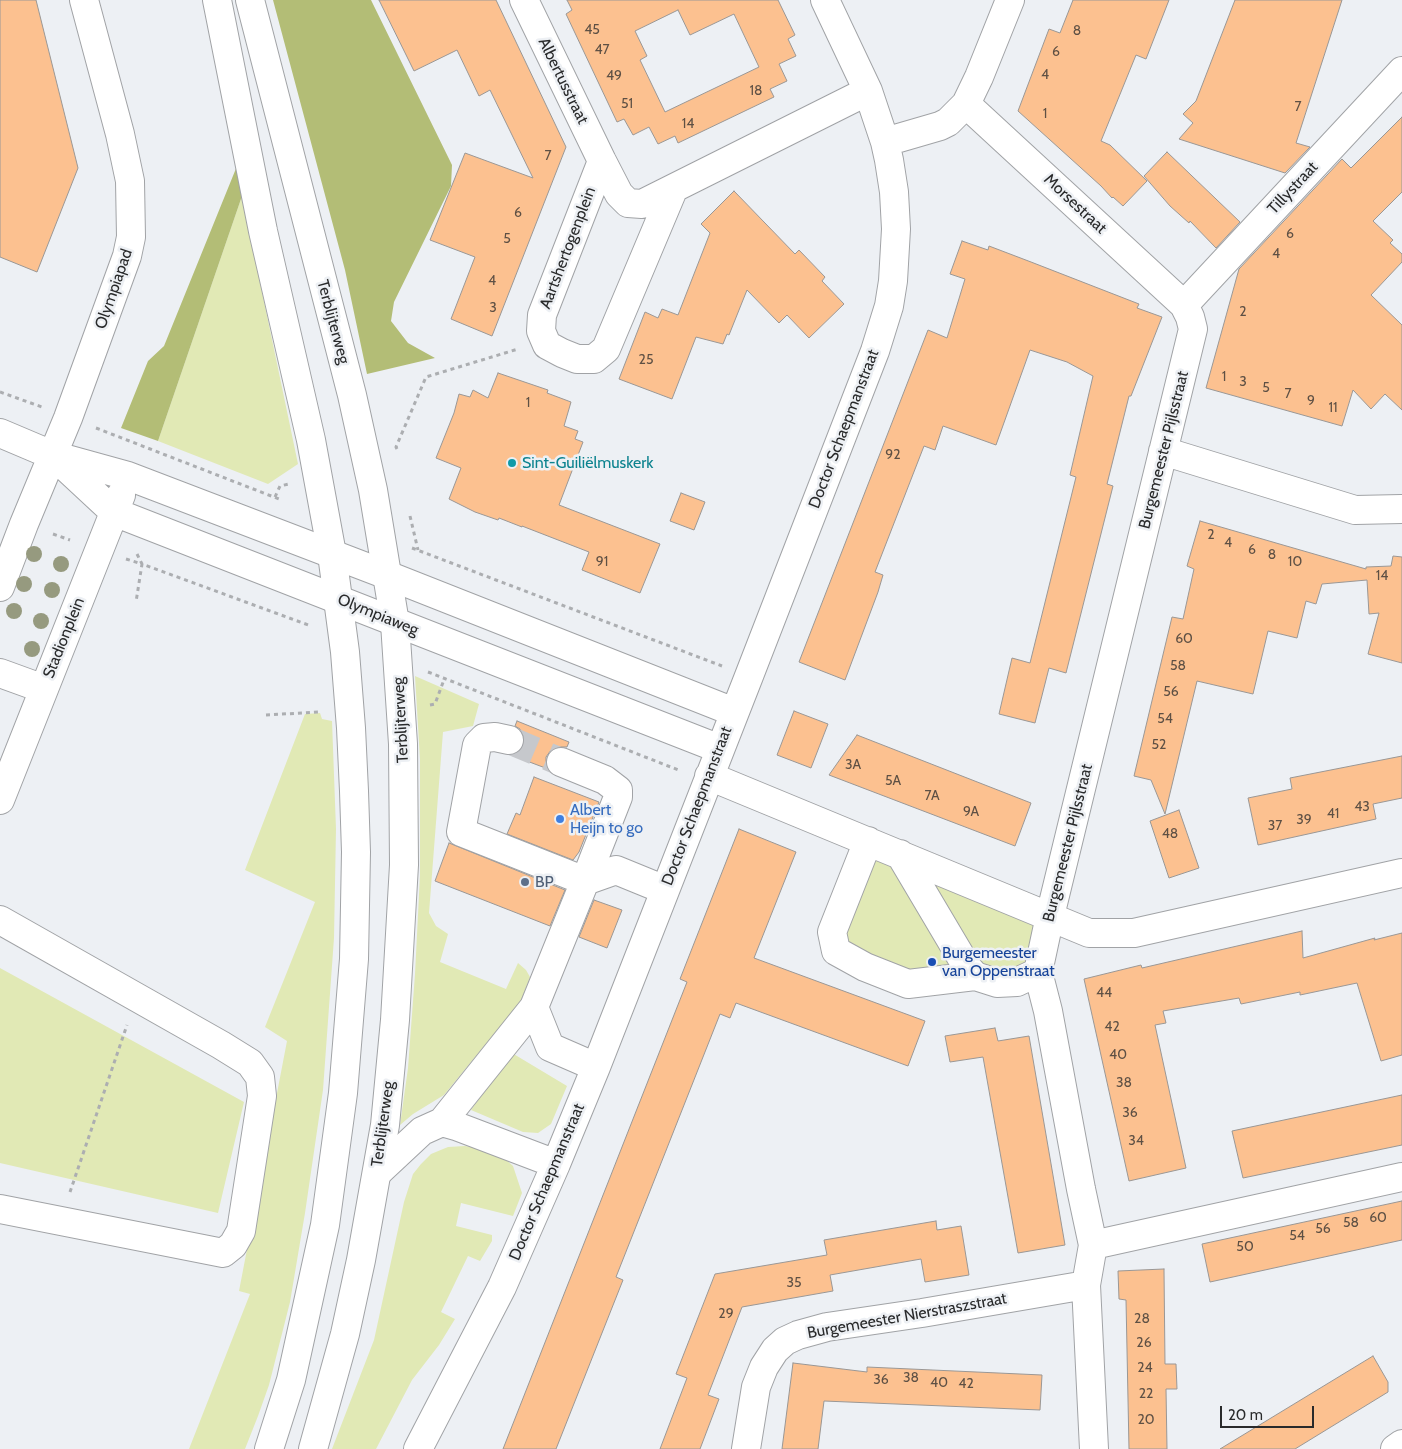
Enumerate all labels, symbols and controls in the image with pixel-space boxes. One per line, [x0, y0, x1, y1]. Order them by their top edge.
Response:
house number: 45 [584, 22, 600, 38]
house number: 8 [1073, 23, 1081, 39]
street label: Albertusstraat [534, 35, 592, 127]
house number: 47 [594, 42, 610, 58]
house number: 6 [1052, 44, 1060, 60]
house number: 4 [1041, 67, 1049, 83]
house number: 49 [606, 68, 622, 84]
house number: 18 [749, 83, 763, 99]
house number: 51 [621, 96, 633, 112]
house number: 7 [1294, 99, 1302, 115]
house number: 1 [1043, 106, 1047, 122]
house number: 14 [682, 116, 694, 132]
house number: 7 [544, 148, 552, 164]
street label: Tillystraat [1264, 158, 1322, 218]
street label: Morsestraat [1040, 170, 1110, 238]
street label: Aartshertogenplein [536, 184, 600, 312]
house number: 6 [514, 205, 522, 221]
house number: 6 [1286, 226, 1294, 242]
house number: 5 [503, 231, 511, 247]
street label: Olympiapad [91, 246, 137, 332]
house number: 4 [1272, 246, 1280, 262]
house number: 4 [488, 273, 496, 289]
street label: Terblijterweg [313, 278, 353, 366]
house number: 3 [489, 300, 497, 316]
house number: 2 [1239, 304, 1247, 320]
street label: Doctor Schaepmanstraat [805, 347, 883, 511]
house number: 25 [639, 352, 653, 368]
street label: Burgemeester Pijlsstraat [1135, 369, 1193, 531]
house number: 1 [1222, 369, 1226, 385]
house number: 3 [1239, 374, 1247, 390]
house number: 5 [1262, 380, 1270, 396]
house number: 7 [1284, 386, 1292, 402]
house number: 9 [1307, 393, 1315, 409]
house number: 1 [526, 395, 530, 411]
house number: 11 [1328, 400, 1338, 416]
house number: 92 [885, 447, 901, 463]
place label: Sint-Guiliëlmuskerk [522, 453, 653, 473]
marker: Sint-Guiliëlmuskerk [506, 457, 518, 469]
house number: 2 [1207, 527, 1215, 543]
house number: 4 [1224, 535, 1232, 551]
house number: 6 [1248, 542, 1256, 558]
house number: 8 [1268, 547, 1276, 563]
house number: 91 [596, 554, 608, 570]
house number: 10 [1288, 554, 1302, 570]
house number: 14 [1376, 568, 1388, 584]
street label: Olympiaweg [335, 590, 421, 640]
street label: Stadionplein [39, 595, 89, 681]
house number: 60 [1175, 631, 1193, 647]
house number: 58 [1170, 658, 1186, 674]
street label: Terblijterweg [389, 676, 413, 764]
house number: 56 [1163, 684, 1179, 700]
house number: 54 [1157, 711, 1173, 727]
street label: Doctor Schaepmanstraat [658, 724, 736, 888]
house number: 52 [1152, 737, 1166, 753]
house number: 3A [845, 757, 861, 773]
street label: Burgemeester Pijlsstraat [1039, 762, 1097, 924]
house number: 5A [885, 773, 901, 789]
house number: 7A [924, 788, 940, 804]
house number: 43 [1354, 799, 1370, 815]
place label: Albert Heijn to go [570, 800, 643, 838]
house number: 9A [963, 804, 979, 820]
house number: 41 [1327, 806, 1339, 822]
house number: 39 [1296, 812, 1312, 828]
marker: Albert Heijn to go [554, 813, 566, 825]
house number: 37 [1268, 818, 1282, 834]
house number: 48 [1162, 826, 1178, 842]
place label: BP [535, 872, 554, 892]
marker: BP [519, 876, 531, 888]
place label: Burgemeester van Oppenstraat [942, 943, 1055, 981]
marker: Burgemeester van Oppenstraat [926, 956, 938, 968]
house number: 44 [1096, 985, 1112, 1001]
house number: 42 [1104, 1019, 1120, 1035]
house number: 40 [1109, 1047, 1127, 1063]
house number: 38 [1116, 1075, 1132, 1091]
street label: Terblijterweg [367, 1080, 399, 1168]
street label: Doctor Schaepmanstraat [505, 1101, 589, 1263]
house number: 36 [1122, 1105, 1138, 1121]
house number: 34 [1128, 1133, 1144, 1149]
house number: 60 [1369, 1210, 1387, 1226]
house number: 58 [1343, 1215, 1359, 1231]
house number: 56 [1315, 1221, 1331, 1237]
house number: 54 [1289, 1228, 1305, 1244]
house number: 50 [1236, 1239, 1254, 1255]
house number: 35 [786, 1275, 802, 1291]
street label: Burgemeester Nierstraszstraat [806, 1289, 1008, 1343]
house number: 29 [718, 1306, 734, 1322]
house number: 28 [1134, 1311, 1150, 1327]
house number: 26 [1136, 1335, 1152, 1351]
house number: 24 [1137, 1360, 1153, 1376]
house number: 38 [903, 1370, 919, 1386]
house number: 36 [873, 1372, 889, 1388]
house number: 40 [930, 1375, 948, 1391]
house number: 42 [958, 1376, 974, 1392]
house number: 22 [1139, 1386, 1153, 1402]
scale bar [1222, 1396, 1316, 1428]
text: 20 m [1228, 1406, 1263, 1424]
house number: 20 [1137, 1412, 1155, 1428]

